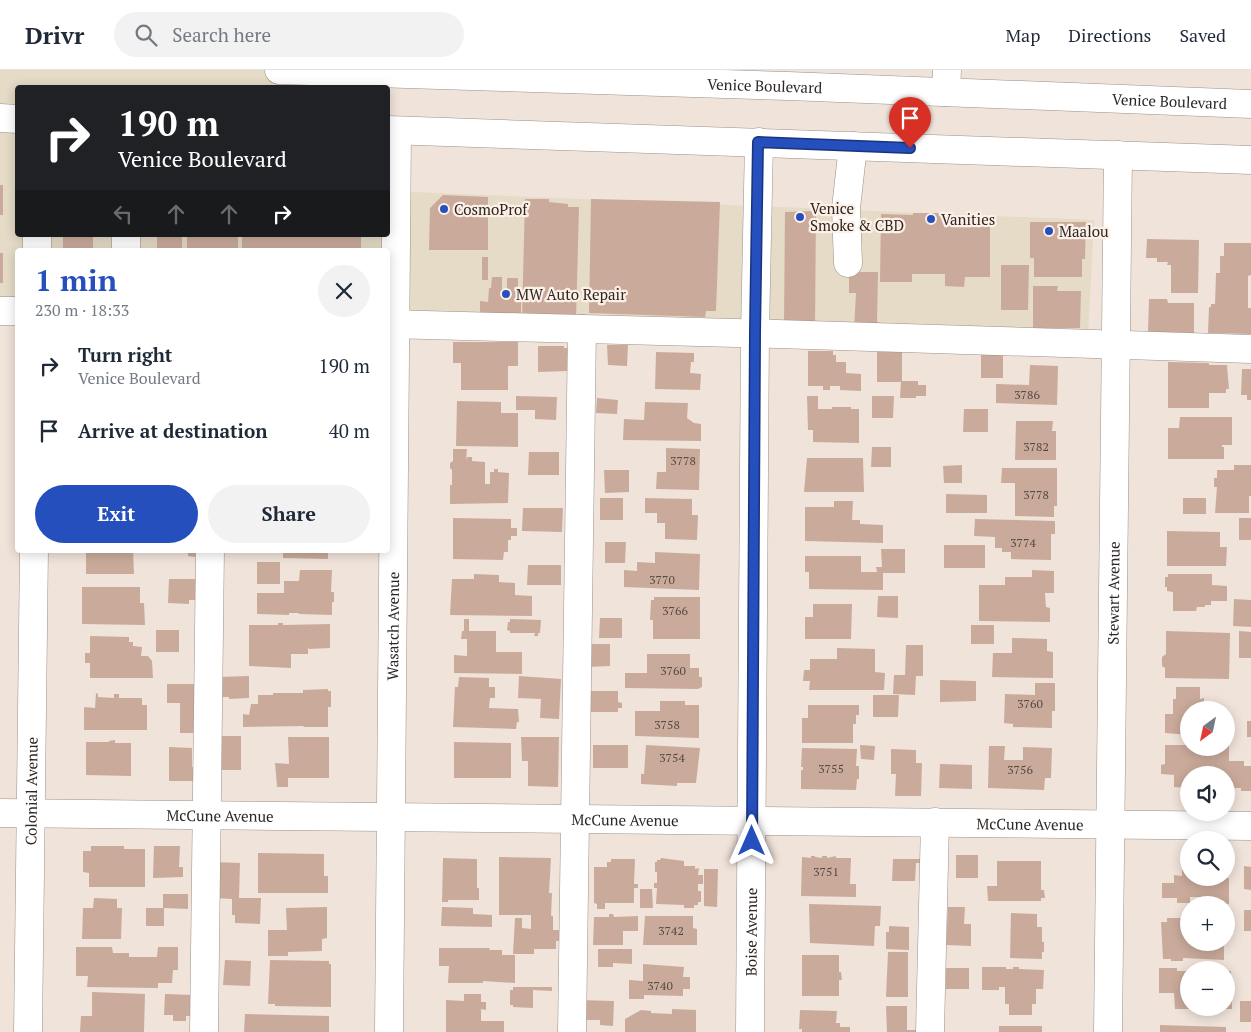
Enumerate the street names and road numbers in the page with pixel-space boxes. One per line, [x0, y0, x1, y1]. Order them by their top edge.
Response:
street label: Venice Boulevard [707, 73, 823, 97]
street label: Venice Boulevard [1112, 89, 1227, 113]
street label: Stewart Avenue [1102, 541, 1124, 645]
street label: Wasatch Avenue [382, 572, 403, 680]
street label: Colonial Avenue [20, 737, 42, 845]
street label: McCune Avenue [166, 805, 274, 826]
street label: McCune Avenue [571, 809, 679, 830]
street label: McCune Avenue [976, 813, 1084, 834]
street label: Boise Avenue [740, 888, 761, 976]

